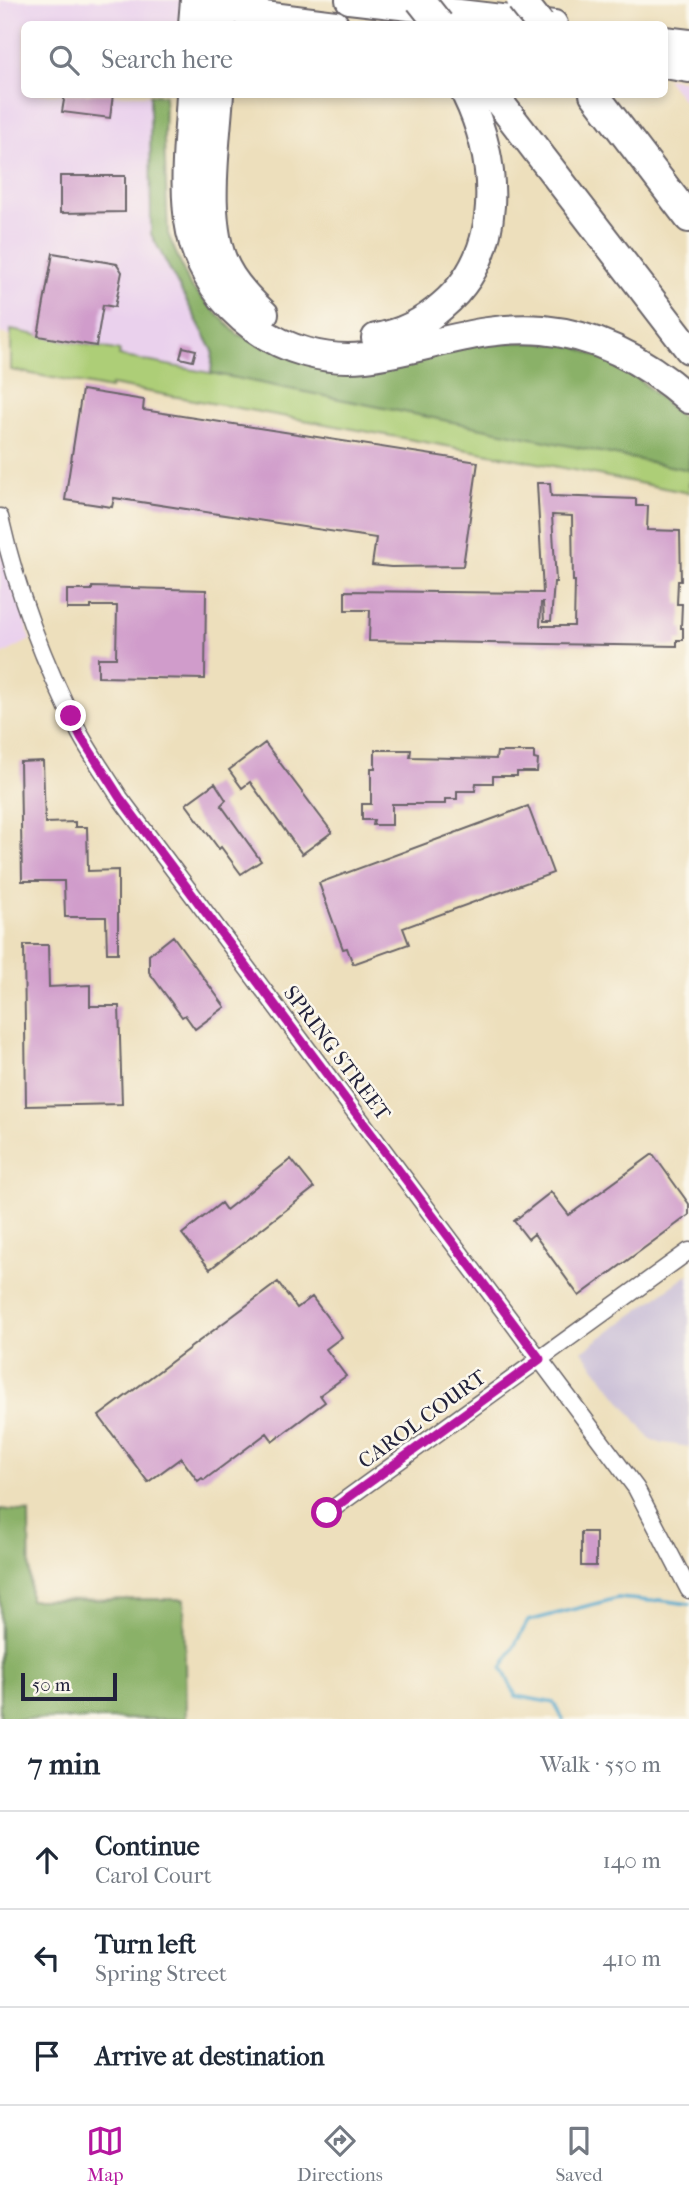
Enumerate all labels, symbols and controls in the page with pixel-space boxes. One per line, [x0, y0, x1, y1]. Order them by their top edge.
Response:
search box [21, 21, 668, 98]
icon: search [45, 41, 83, 79]
text: Search here [101, 44, 233, 75]
route end [55, 700, 86, 731]
street label: SPRING STREET [279, 981, 396, 1126]
street label: CAROL COURT [354, 1364, 491, 1473]
route start [311, 1497, 342, 1528]
scale bar [21, 1670, 117, 1702]
text: 50 m [32, 1674, 71, 1696]
text: 7 min [28, 1747, 100, 1782]
text: Walk · 550 m [540, 1751, 661, 1778]
text: Continue [95, 1831, 200, 1862]
icon: ahead [28, 1841, 66, 1879]
text: 140 m [602, 1847, 661, 1874]
text: Carol Court [95, 1862, 212, 1889]
text: Turn left [95, 1929, 196, 1960]
icon: left [28, 1939, 66, 1977]
text: 410 m [603, 1945, 661, 1972]
text: Spring Street [95, 1960, 227, 1987]
icon: arrive [28, 2037, 66, 2075]
text: Arrive at destination [95, 2041, 325, 2072]
tab: Map [86, 2122, 124, 2186]
tab: Directions [297, 2122, 383, 2186]
tab: Saved [555, 2122, 603, 2186]

